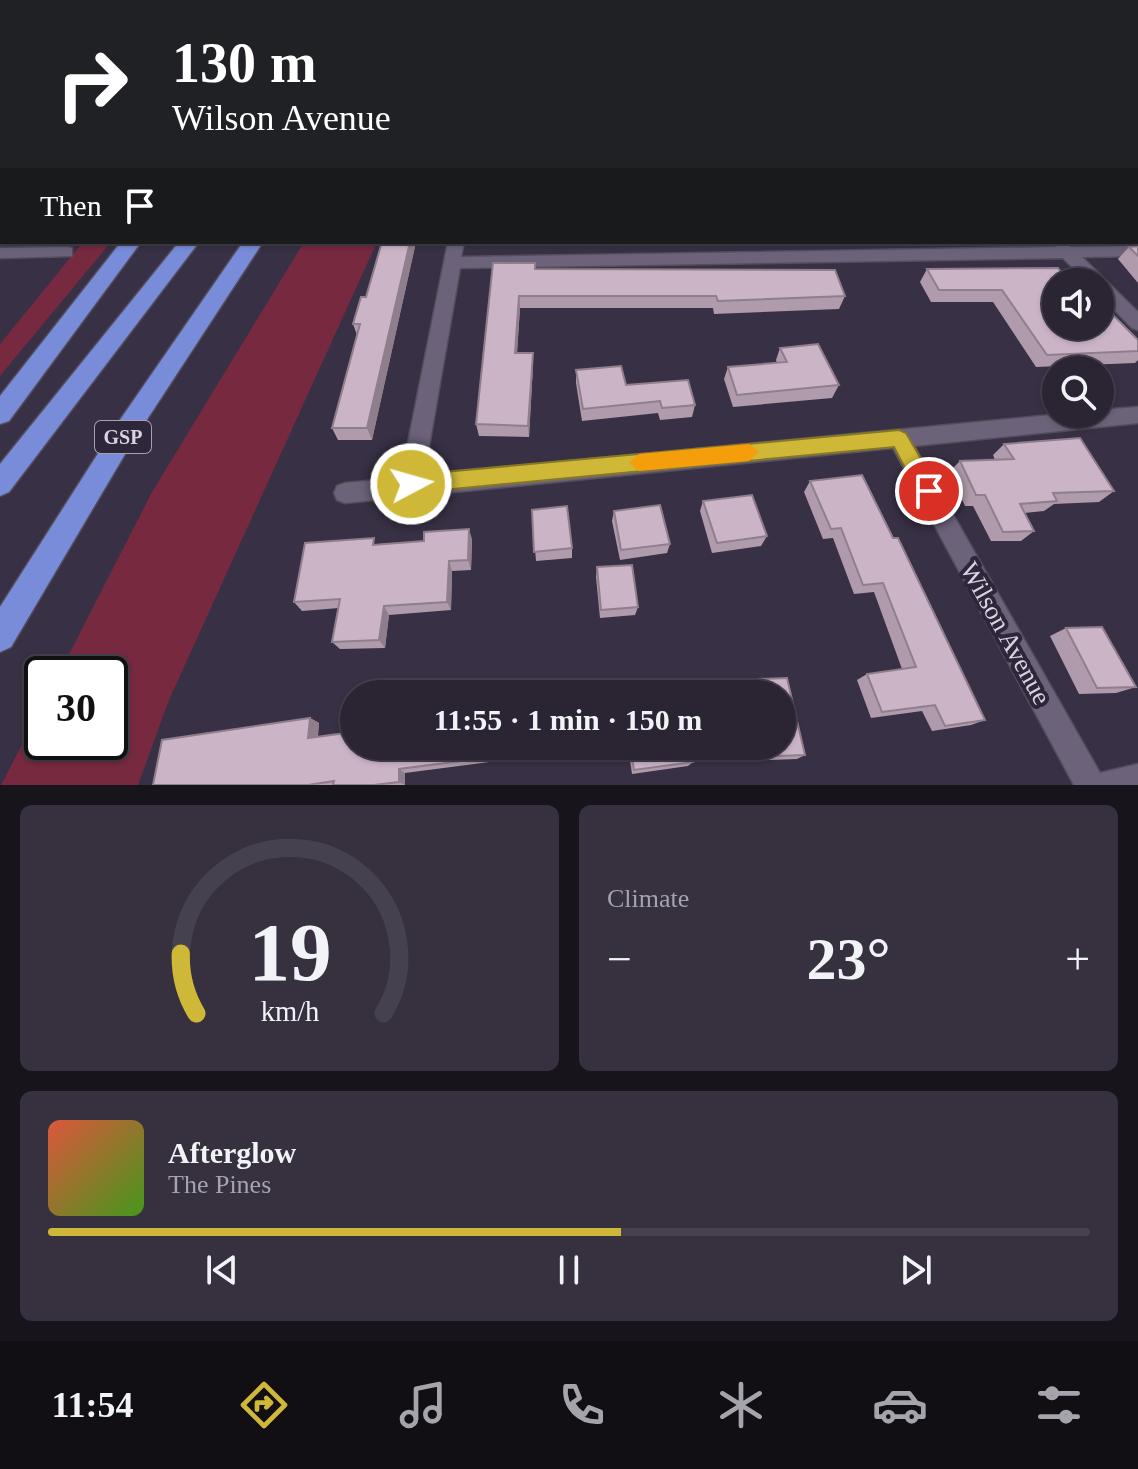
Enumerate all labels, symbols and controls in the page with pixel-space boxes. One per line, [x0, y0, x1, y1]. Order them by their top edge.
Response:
icon: right [40, 32, 144, 136]
text: 130 m [172, 32, 317, 94]
text: Wilson Avenue [172, 98, 391, 138]
icon: arrive [118, 184, 162, 228]
text: Then [40, 189, 102, 222]
map controls [1042, 268, 1114, 428]
button: sound [1042, 268, 1114, 340]
button: search [1042, 356, 1114, 428]
road number: GSP [95, 421, 151, 453]
position arrow [369, 442, 453, 526]
pin [895, 457, 963, 525]
icon: arrive [907, 469, 951, 513]
street label: Wilson Avenue [955, 557, 1057, 709]
speed limit sign: 30 [24, 656, 128, 760]
text: 11:55 · 1 min · 150 m [434, 703, 702, 736]
text: Climate [607, 884, 689, 913]
text: 19 [248, 906, 331, 998]
text: 23° [807, 926, 891, 992]
text: − [607, 935, 632, 984]
text: + [1065, 935, 1090, 984]
text: km/h [260, 996, 319, 1027]
text: Afterglow [168, 1136, 296, 1169]
text: The Pines [168, 1170, 271, 1199]
icon: previous [200, 1248, 244, 1292]
icon: pause [547, 1248, 591, 1292]
icon: next [894, 1248, 938, 1292]
icon: directions [236, 1377, 292, 1433]
icon: music [395, 1377, 451, 1433]
icon: phone [554, 1377, 610, 1433]
icon: climate [713, 1377, 769, 1433]
icon: car [872, 1377, 928, 1433]
icon: filters [1031, 1377, 1087, 1433]
text: 11:54 [51, 1385, 133, 1425]

